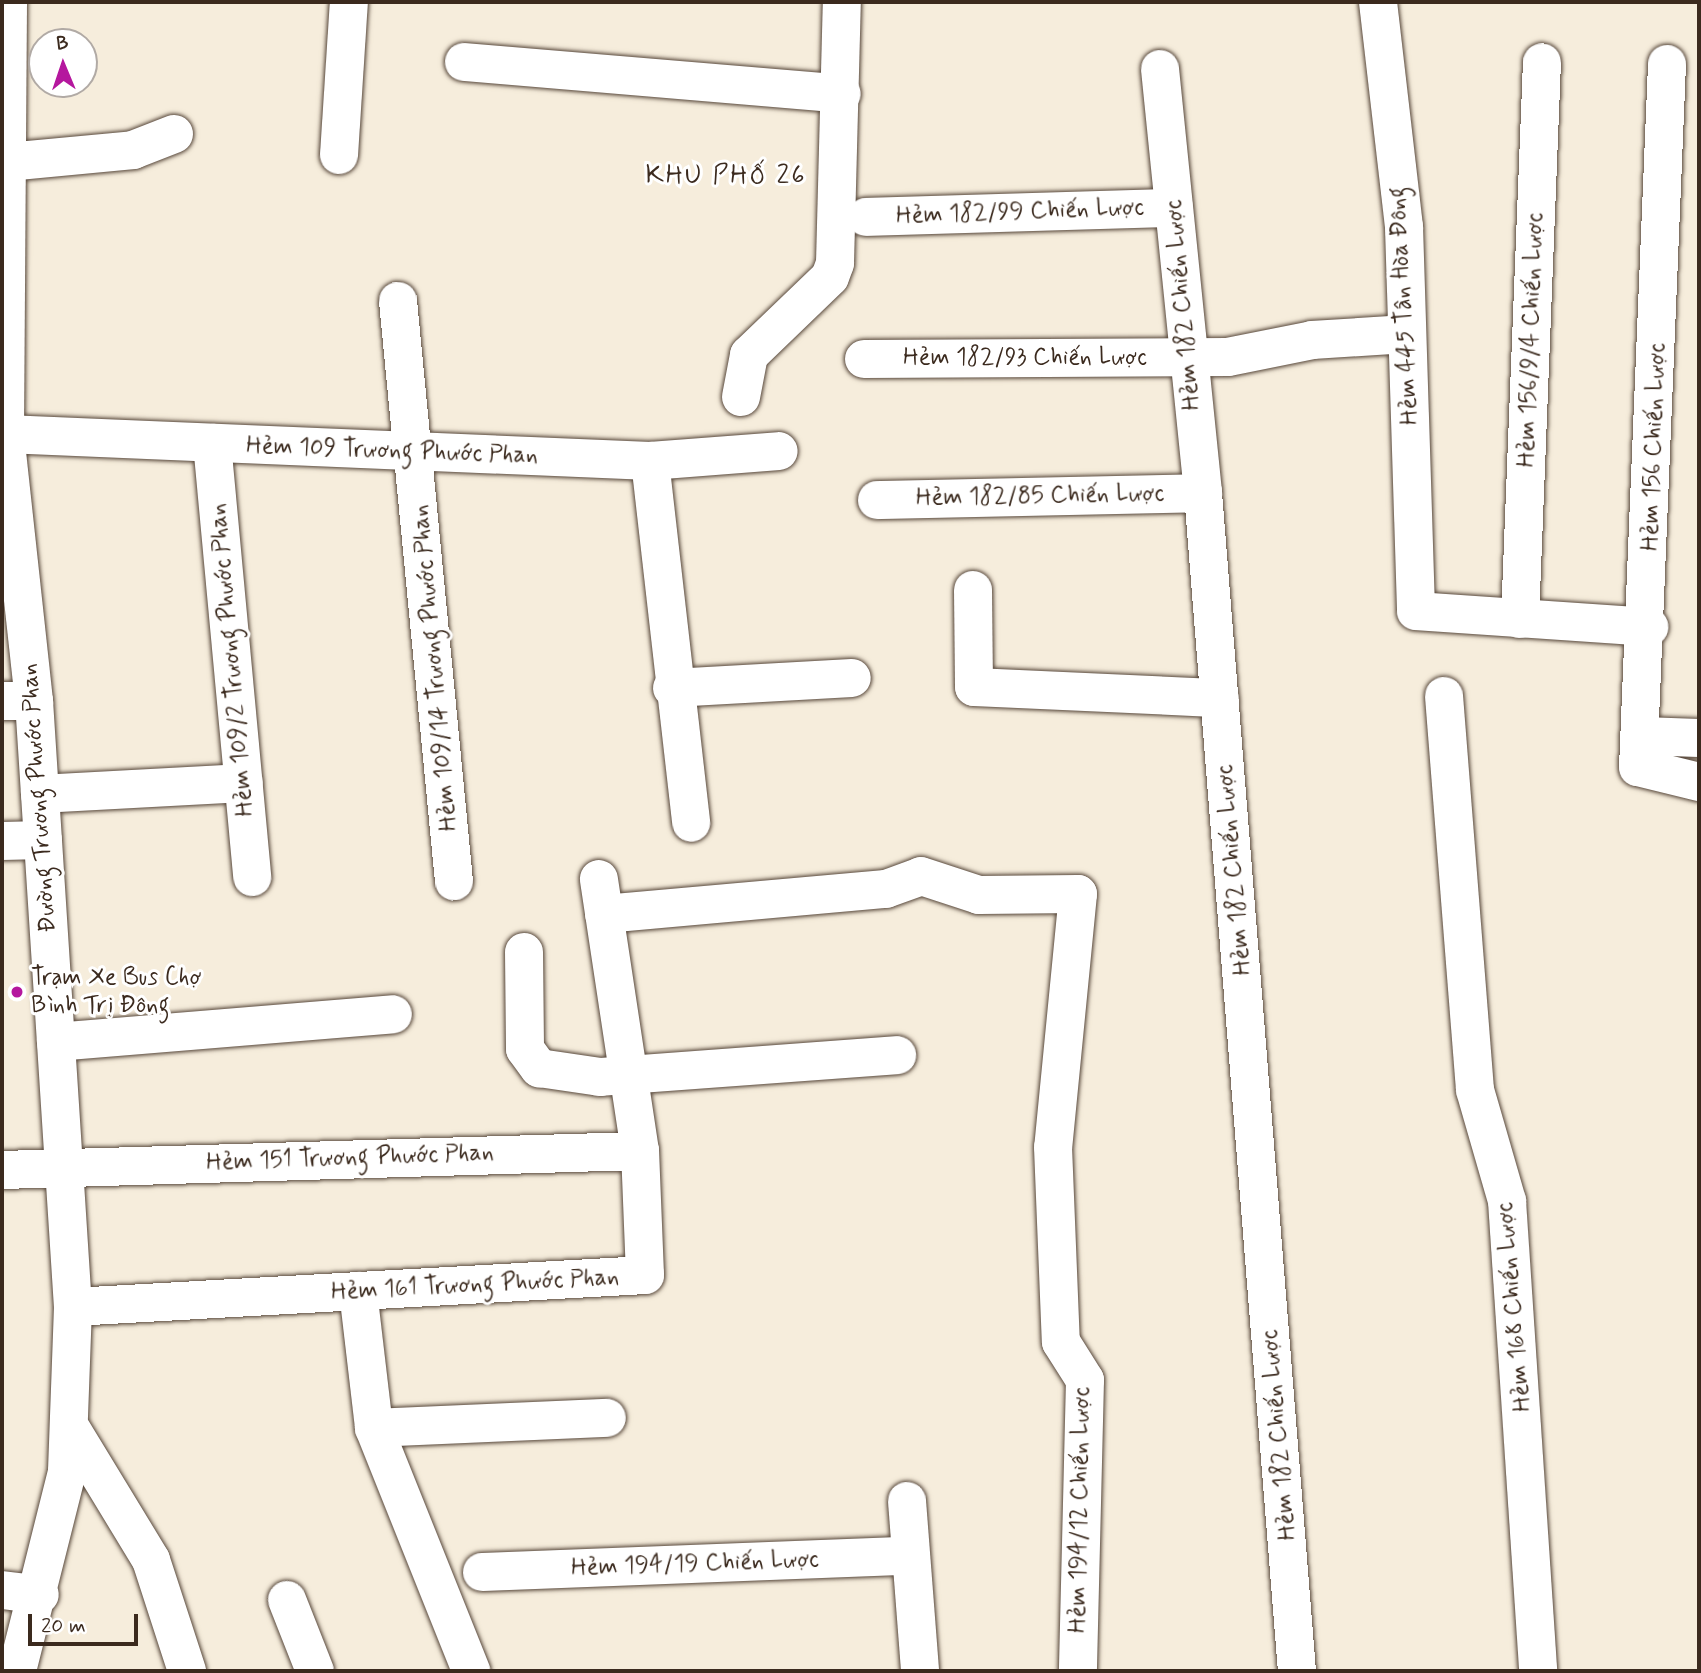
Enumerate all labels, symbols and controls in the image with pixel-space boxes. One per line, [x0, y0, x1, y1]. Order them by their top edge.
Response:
north arrow [28, 28, 98, 98]
text: B [56, 31, 69, 56]
district label: KHU PHỐ 26 [649, 161, 803, 193]
street label: Hẻm 445 Tân Hòa Đông [1383, 185, 1425, 427]
street label: Hẻm 182/99 Chiến Lược [895, 193, 1145, 231]
street label: Hẻm 182 Chiến Lược [1159, 197, 1207, 413]
street label: Hẻm 156/9/4 Chiến Lược [1512, 211, 1550, 469]
street label: Hẻm 156 Chiến Lược [1636, 342, 1672, 552]
street label: Hẻm 182/93 Chiến Lược [902, 344, 1148, 372]
street label: Hẻm 109 Trương Phước Phan [241, 431, 543, 471]
street label: Hẻm 182/85 Chiến Lược [915, 479, 1165, 513]
street label: Hẻm 109/2 Trương Phước Phan [204, 498, 260, 822]
street label: Hẻm 109/14 Trương Phước Phan [406, 499, 464, 837]
street label: Đường Trương Phước Phan [15, 659, 63, 937]
street label: Hẻm 182 Chiến Lược [1210, 762, 1258, 978]
place label: Trạm Xe Bus Chợ Bình Trị Đông [31, 964, 206, 1020]
marker: Trạm Xe Bus Chợ Bình Trị Đông [9, 984, 25, 1000]
street label: Hẻm 151 Trương Phước Phan [202, 1138, 498, 1178]
street label: Hẻm 168 Chiến Lược [1490, 1200, 1538, 1414]
street label: Hẻm 161 Trương Phước Phan [326, 1263, 624, 1307]
street label: Hẻm 182 Chiến Lược [1255, 1327, 1303, 1543]
street label: Hẻm 194/12 Chiến Lược [1063, 1386, 1097, 1634]
street label: Hẻm 194/19 Chiến Lược [570, 1545, 820, 1583]
scale bar [32, 1600, 142, 1644]
text: 20 m [41, 1612, 86, 1640]

